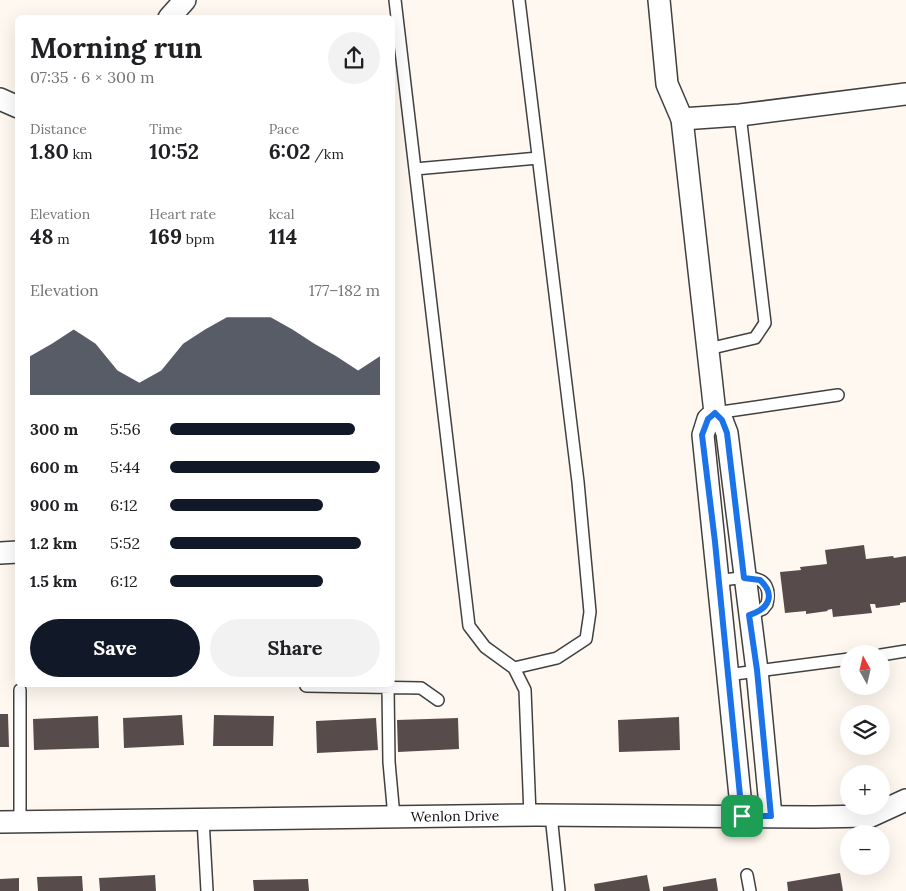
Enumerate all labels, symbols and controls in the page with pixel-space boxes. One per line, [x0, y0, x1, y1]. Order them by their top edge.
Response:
text: Morning run [30, 30, 202, 66]
button: share [328, 32, 380, 84]
text: 07:35 · 6 × 300 m [30, 67, 154, 87]
text: Distance [30, 120, 87, 138]
text: Time [149, 120, 182, 138]
text: Pace [269, 120, 299, 138]
text: 1.80 [30, 138, 69, 165]
text: 10:52 [149, 138, 199, 165]
text: 6:02 [269, 138, 311, 165]
text: km [69, 145, 93, 163]
text: /km [311, 145, 344, 163]
text: Elevation [30, 205, 90, 223]
text: Heart rate [149, 205, 216, 223]
text: kcal [269, 205, 295, 223]
text: 48 [30, 223, 54, 250]
text: 169 [149, 223, 182, 250]
text: 114 [269, 223, 297, 250]
text: m [54, 230, 70, 248]
text: bpm [182, 230, 215, 248]
text: Elevation [30, 280, 99, 300]
text: 177–182 m [309, 280, 380, 300]
text: 300 m [30, 419, 78, 439]
text: 5:56 [110, 419, 141, 439]
text: 600 m [30, 457, 78, 477]
text: 5:44 [110, 457, 140, 477]
text: 900 m [30, 495, 79, 515]
text: 6:12 [110, 495, 138, 515]
text: 1.2 km [30, 533, 77, 553]
text: 5:52 [110, 533, 140, 553]
text: 1.5 km [30, 571, 77, 591]
text: 6:12 [110, 571, 138, 591]
button: Save [30, 619, 200, 677]
button: Share [210, 619, 380, 677]
north arrow [840, 645, 890, 695]
map controls [840, 645, 890, 875]
button: layers [840, 705, 890, 755]
button: + [840, 765, 890, 815]
pin [721, 795, 763, 837]
icon: arrive [728, 802, 756, 830]
street label: Wenlon Drive [410, 806, 500, 826]
button: − [840, 825, 890, 875]

